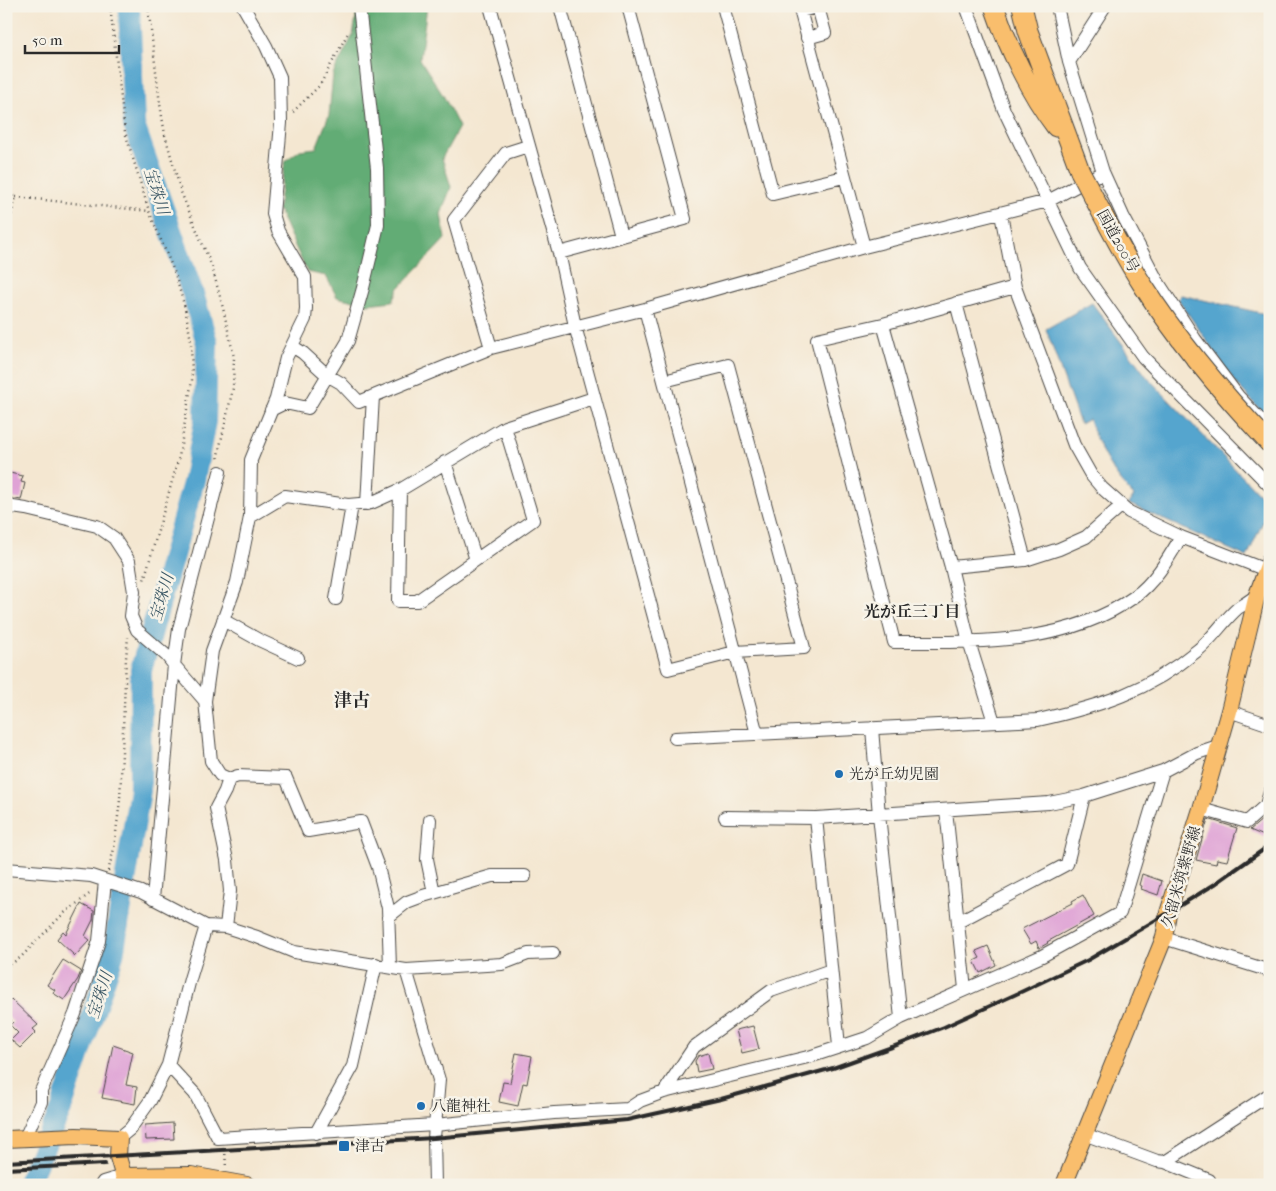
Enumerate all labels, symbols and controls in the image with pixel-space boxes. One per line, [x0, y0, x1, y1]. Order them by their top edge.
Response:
scale bar [25, 22, 119, 54]
text: 50 m [32, 31, 63, 49]
water label: 宝珠川 [140, 165, 174, 219]
street label: 国道200号 [1093, 206, 1143, 276]
water label: 宝珠川 [146, 570, 178, 623]
district label: 光が丘三丁目 [864, 602, 960, 621]
district label: 津古 [334, 690, 370, 711]
place label: 光が丘幼児園 [849, 765, 939, 783]
marker: 光が丘幼児園 [833, 768, 845, 780]
street label: 久留米筑紫野線 [1158, 824, 1204, 930]
water label: 宝珠川 [83, 967, 117, 1021]
place label: 八龍神社 [431, 1097, 491, 1115]
marker: 八龍神社 [415, 1100, 427, 1112]
place label: 津古 [355, 1137, 385, 1155]
marker: 津古 [337, 1139, 351, 1153]

